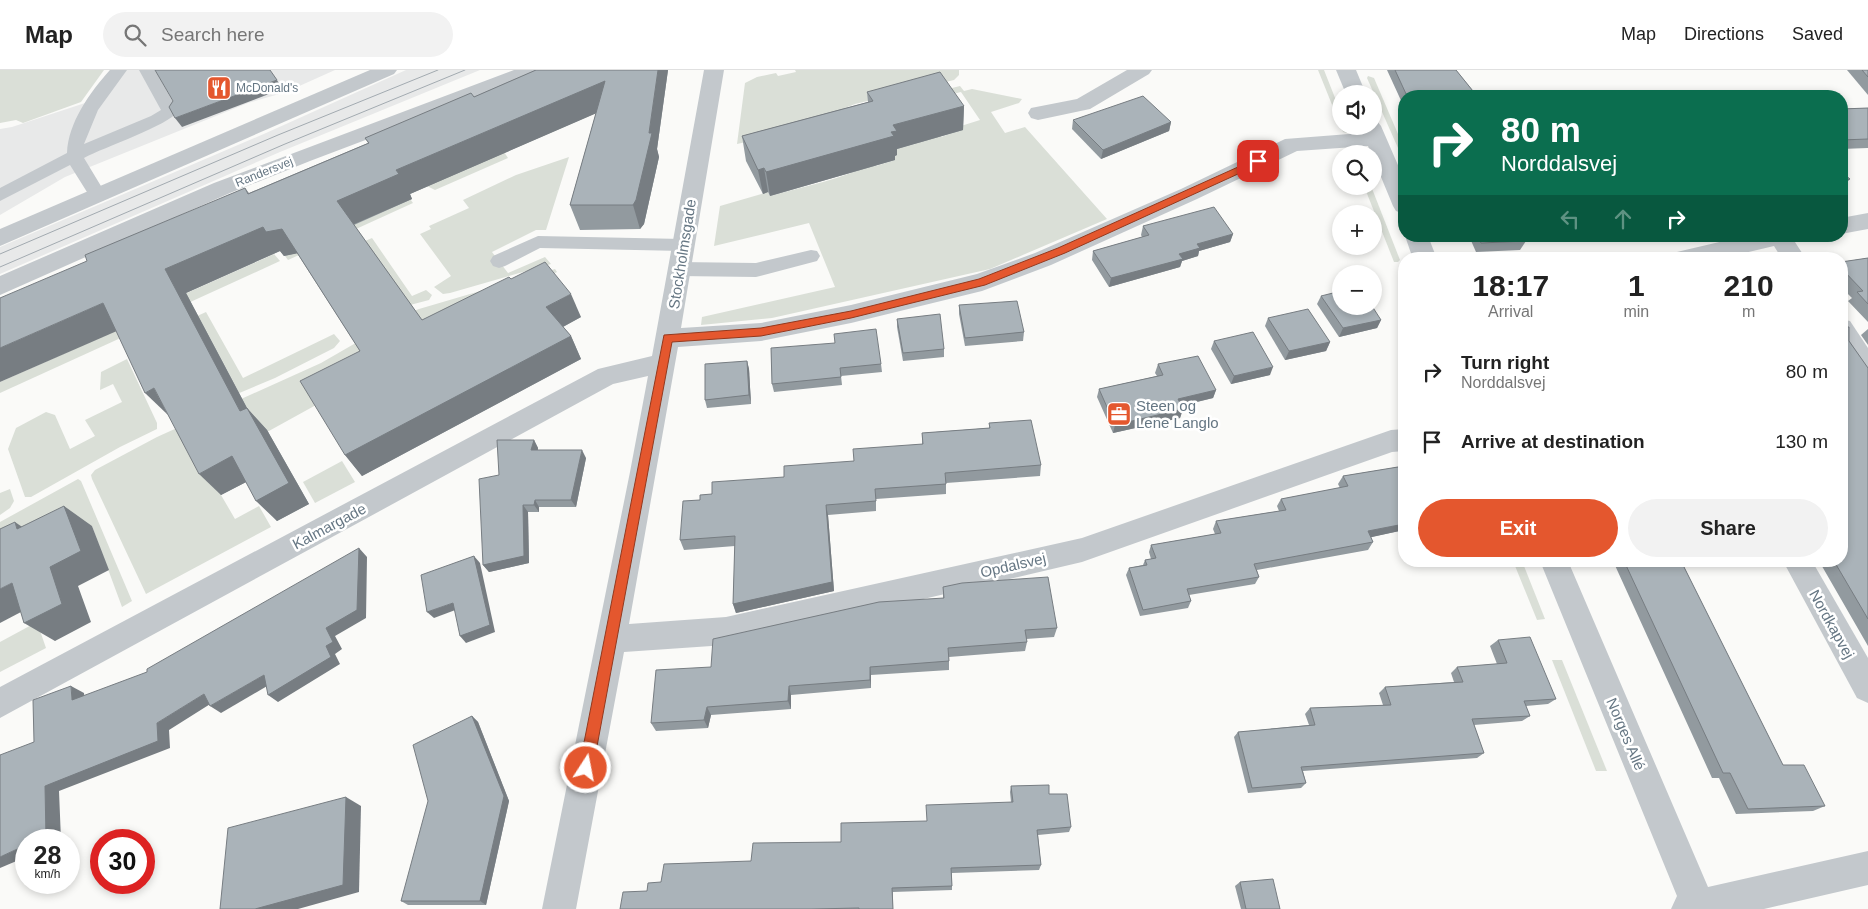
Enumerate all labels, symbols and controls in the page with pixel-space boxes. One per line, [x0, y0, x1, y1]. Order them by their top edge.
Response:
search box [103, 12, 453, 57]
text: Map [25, 21, 73, 48]
icon: search [121, 21, 149, 49]
text: Search here [161, 24, 265, 45]
text: Map [1621, 24, 1656, 44]
text: Directions [1684, 24, 1764, 44]
text: Saved [1792, 24, 1843, 44]
restaurant icon: McDonald's [206, 75, 232, 101]
place label: McDonald's [236, 81, 298, 95]
map controls [1332, 85, 1382, 315]
button: sound [1332, 85, 1382, 135]
icon: right [1418, 110, 1483, 175]
text: 80 m [1501, 110, 1581, 149]
pin [1237, 140, 1279, 182]
button: search [1332, 145, 1382, 195]
icon: arrive [1244, 147, 1272, 175]
text: Norddalsvej [1501, 151, 1617, 176]
street label: Randersvej [233, 154, 295, 190]
street label: Stockholmsgade [665, 198, 699, 310]
button: + [1332, 205, 1382, 255]
icon: left [1556, 205, 1584, 233]
icon: ahead [1609, 205, 1637, 233]
icon: right [1662, 205, 1690, 233]
button: − [1332, 265, 1382, 315]
text: 18:17 [1472, 269, 1549, 302]
text: 1 [1628, 269, 1645, 302]
text: 210 [1724, 269, 1774, 302]
text: Arrival [1488, 303, 1533, 320]
text: min [1623, 303, 1649, 320]
text: m [1742, 303, 1755, 320]
text: Turn right [1461, 352, 1549, 373]
icon: right [1418, 358, 1446, 386]
text: 80 m [1786, 361, 1828, 382]
text: Norddalsvej [1461, 374, 1545, 391]
place label: Steen og Lene Langlo [1136, 397, 1219, 431]
office icon: Steen og Lene Langlo [1106, 401, 1132, 427]
icon: arrive [1418, 428, 1446, 456]
text: Arrive at destination [1461, 431, 1645, 452]
text: 130 m [1775, 431, 1828, 452]
button: Exit [1418, 499, 1618, 557]
button: Share [1628, 499, 1828, 557]
street label: Kalmargade [289, 500, 369, 552]
street label: Opdalsvej [979, 549, 1047, 581]
street label: Nordkapvej [1806, 587, 1858, 661]
street label: Norges Allé [1603, 695, 1649, 773]
position arrow [559, 741, 611, 793]
speed limit sign: 30 [90, 829, 155, 894]
text: 28 [34, 841, 61, 869]
text: km/h [34, 867, 61, 881]

